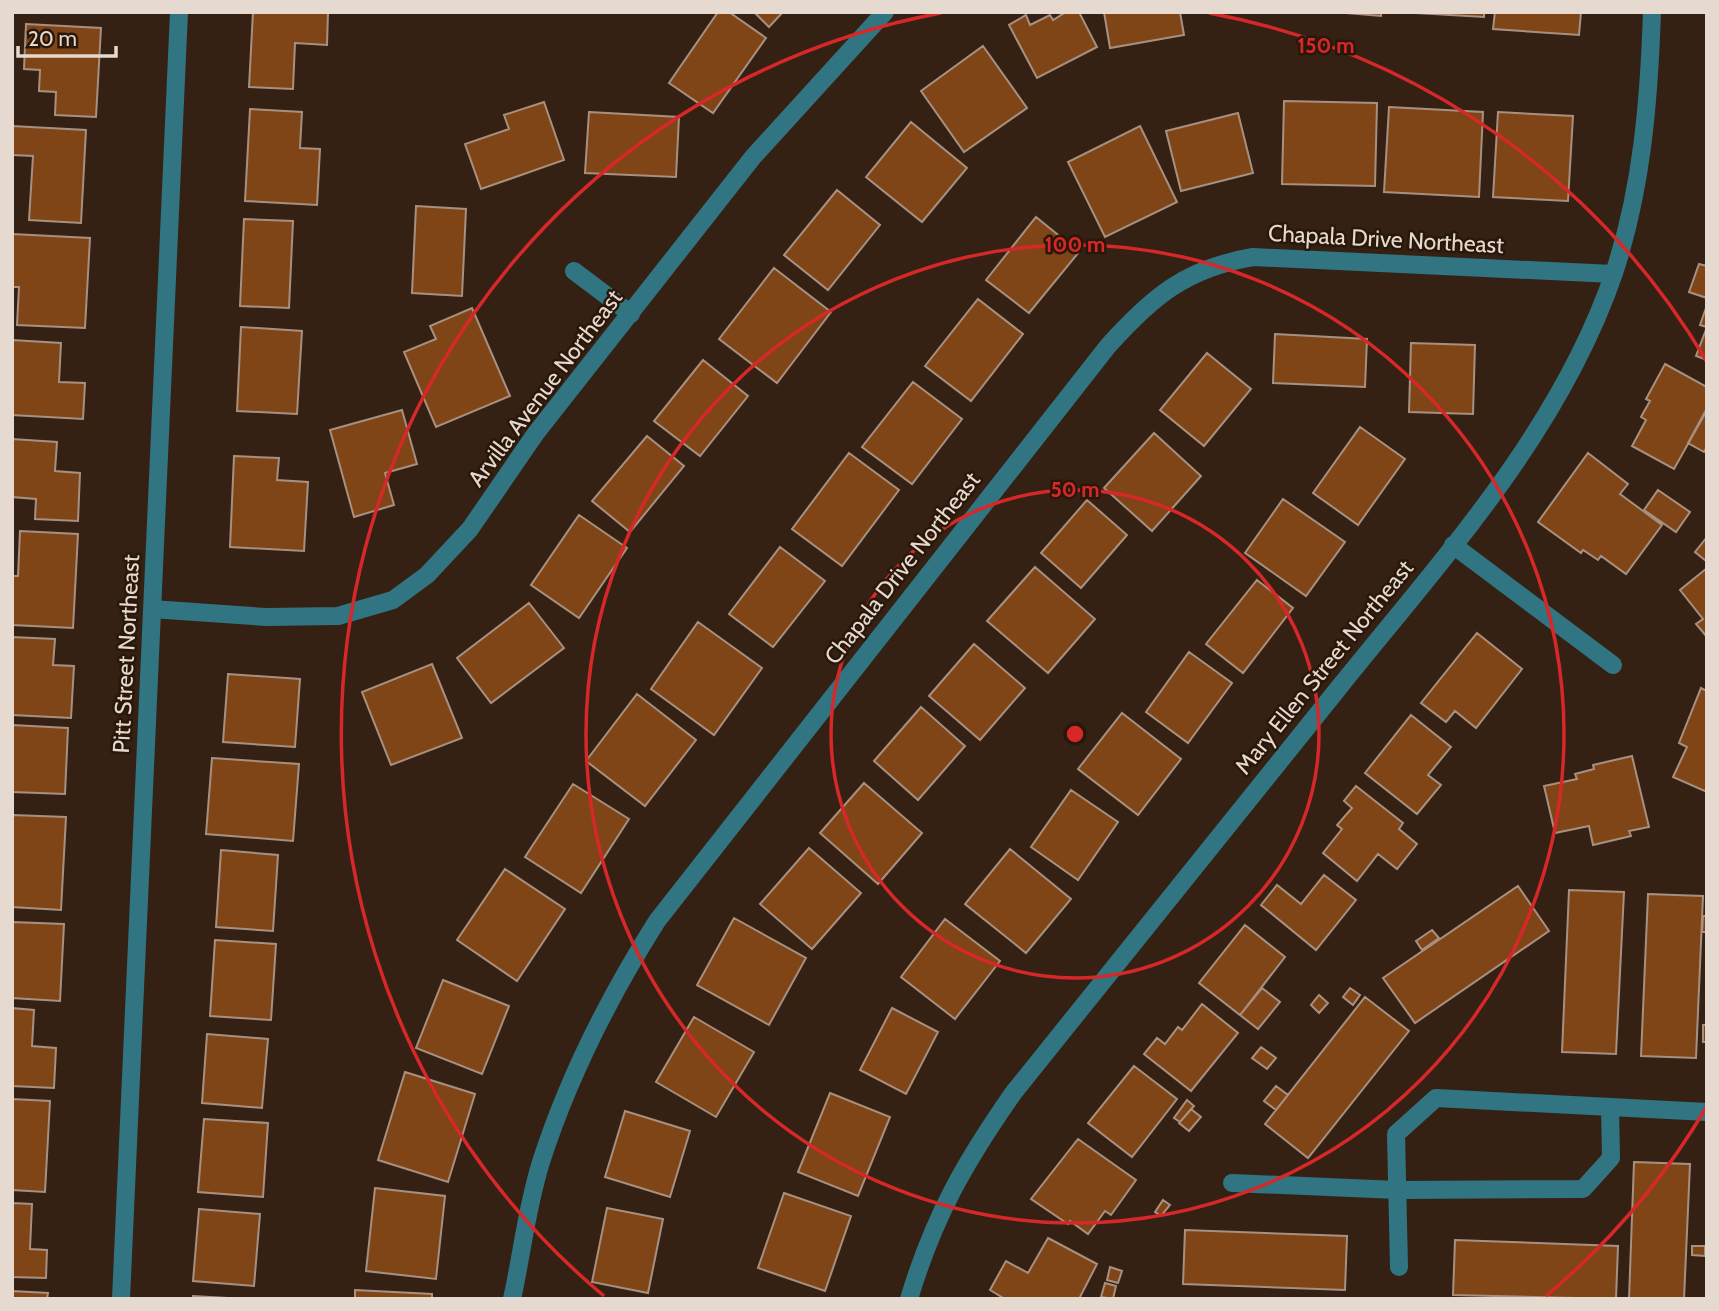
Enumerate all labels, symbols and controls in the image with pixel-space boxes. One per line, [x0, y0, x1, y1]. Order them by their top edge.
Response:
scale bar [18, 14, 116, 58]
text: 20 m [28, 26, 77, 51]
text: 150 m [1298, 33, 1354, 58]
street label: Chapala Drive Northeast [1267, 219, 1505, 259]
text: 100 m [1045, 232, 1105, 257]
street label: Arvilla Avenue Northeast [462, 284, 628, 492]
street label: Chapala Drive Northeast [818, 466, 986, 670]
text: 50 m [1050, 477, 1100, 502]
street label: Pitt Street Northeast [107, 554, 145, 754]
street label: Mary Ellen Street Northeast [1229, 554, 1419, 780]
centre of rings [1063, 722, 1087, 746]

